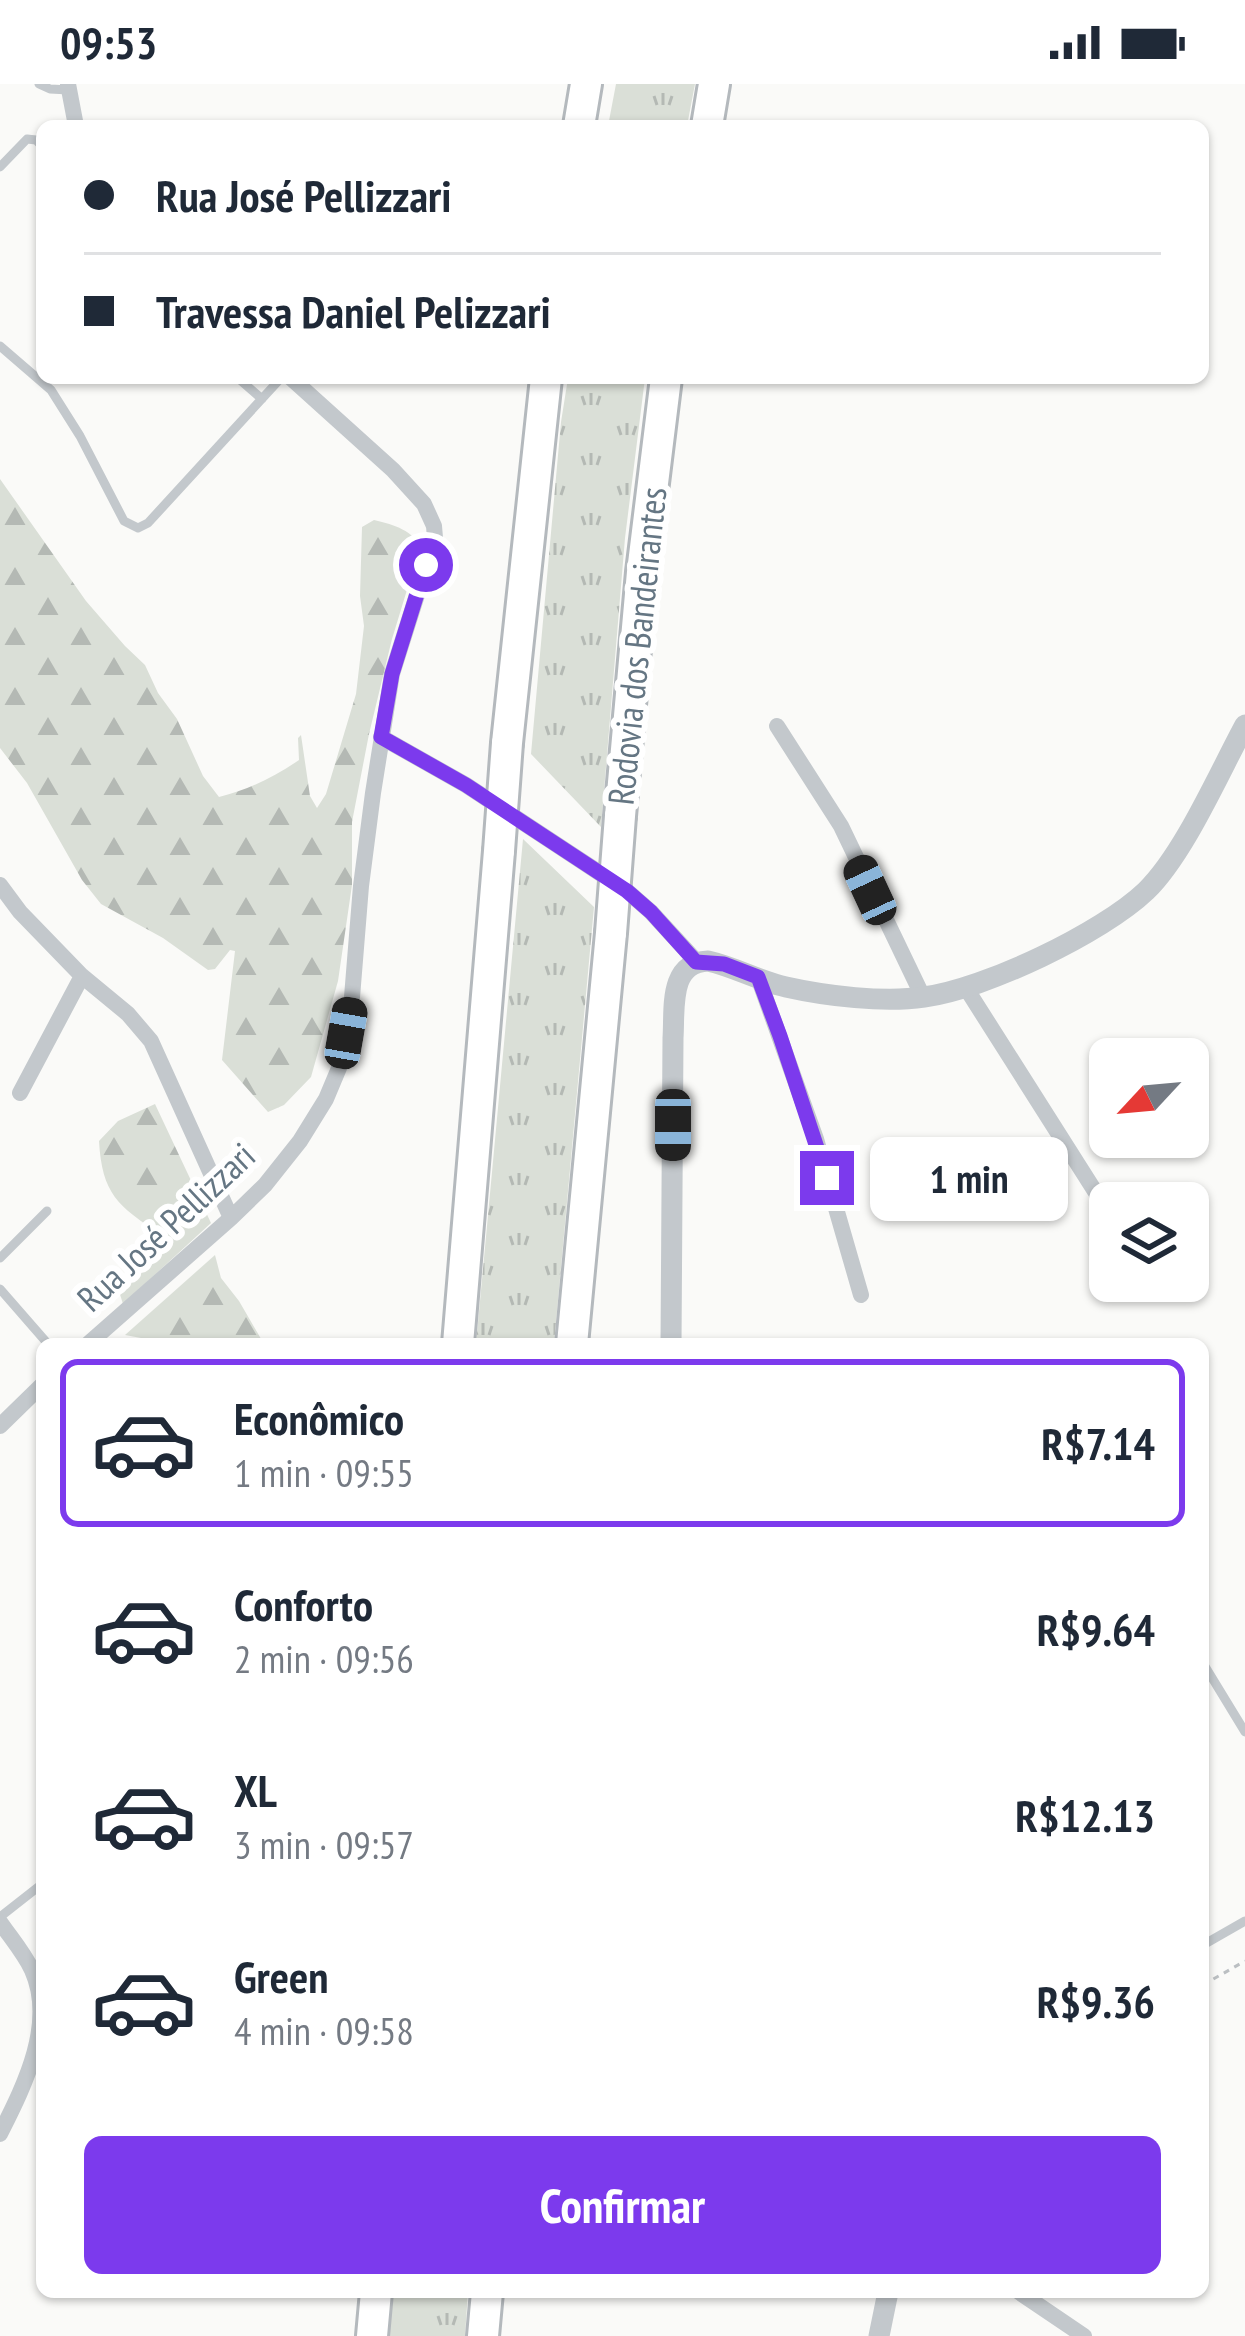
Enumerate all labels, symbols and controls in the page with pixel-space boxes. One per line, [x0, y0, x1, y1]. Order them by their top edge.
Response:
text: 09:53 [60, 13, 157, 71]
text: Rua José Pellizzari [156, 166, 451, 224]
text: Travessa Daniel Pelizzari [156, 282, 551, 340]
street label: Rodovia dos Bandeirantes [596, 485, 677, 807]
route start [399, 538, 453, 592]
car [838, 850, 902, 930]
car [322, 994, 370, 1072]
north arrow [1089, 1038, 1209, 1158]
map controls [1089, 1038, 1209, 1302]
car [655, 1089, 691, 1161]
street label: Rua José Pellizzari [67, 1132, 265, 1321]
callout: 1 min [869, 1136, 1067, 1220]
route end [800, 1151, 854, 1205]
text: 1 min [930, 1153, 1008, 1204]
button: layers [1089, 1182, 1209, 1302]
icon: car [90, 1389, 198, 1497]
text: Econômico [234, 1389, 404, 1447]
text: R$7.14 [1041, 1414, 1155, 1472]
text: 1 min · 09:55 [234, 1447, 414, 1498]
icon: car [90, 1575, 198, 1683]
text: Conforto [234, 1575, 373, 1633]
text: R$9.64 [1037, 1600, 1155, 1658]
text: 2 min · 09:56 [234, 1633, 414, 1684]
icon: car [90, 1761, 198, 1869]
text: XL [234, 1761, 277, 1819]
text: R$12.13 [1015, 1786, 1155, 1844]
text: 3 min · 09:57 [234, 1819, 414, 1870]
icon: car [90, 1947, 198, 2055]
text: Green [234, 1947, 329, 2005]
text: R$9.36 [1037, 1972, 1155, 2030]
text: 4 min · 09:58 [234, 2005, 414, 2056]
button: Confirmar [84, 2136, 1161, 2274]

